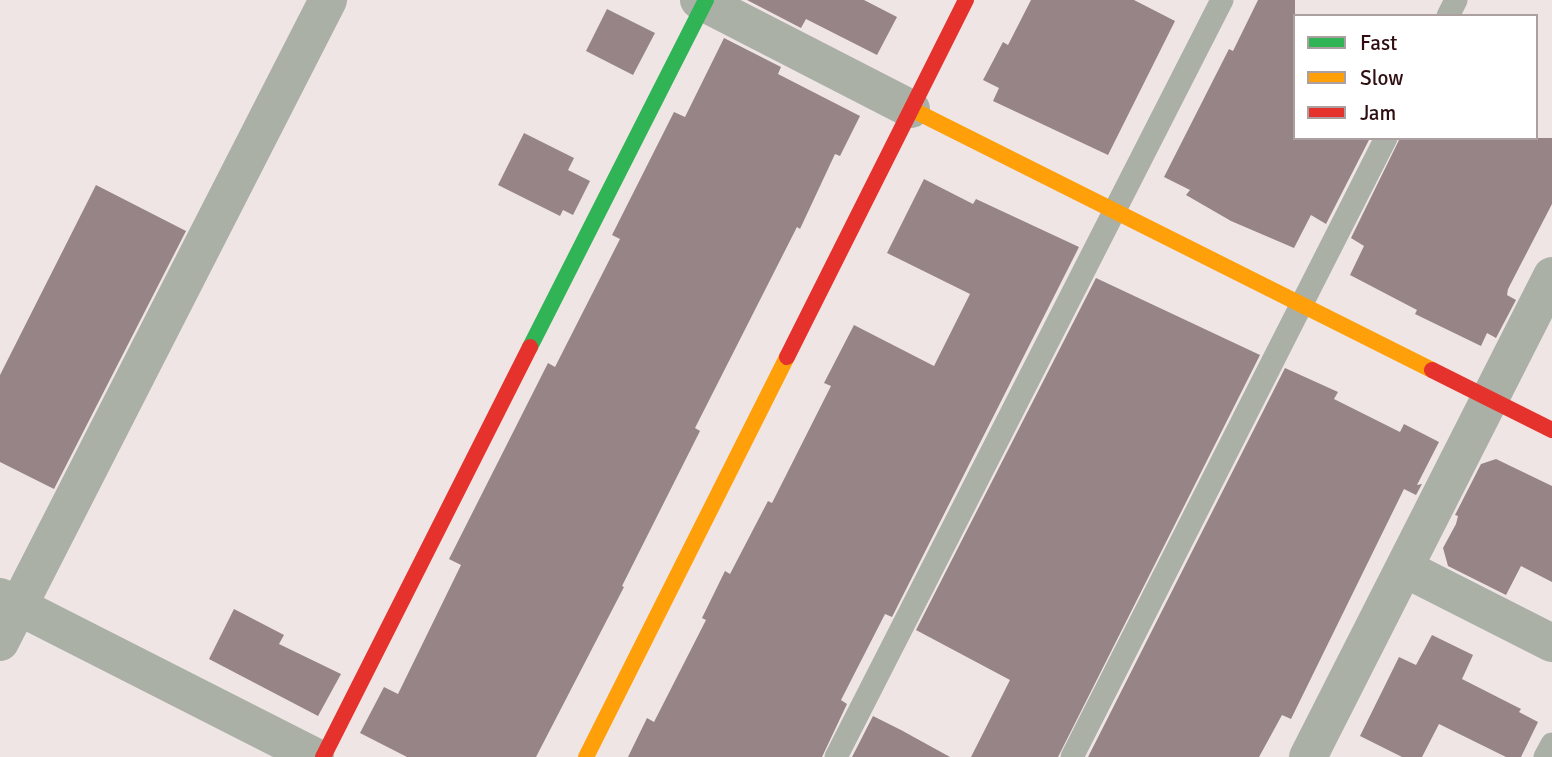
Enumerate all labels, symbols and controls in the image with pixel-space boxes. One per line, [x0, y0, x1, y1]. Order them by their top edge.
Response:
legend [1293, 14, 1538, 140]
text: Fast [1360, 30, 1397, 56]
text: Slow [1360, 65, 1404, 91]
text: Jam [1360, 100, 1396, 126]

